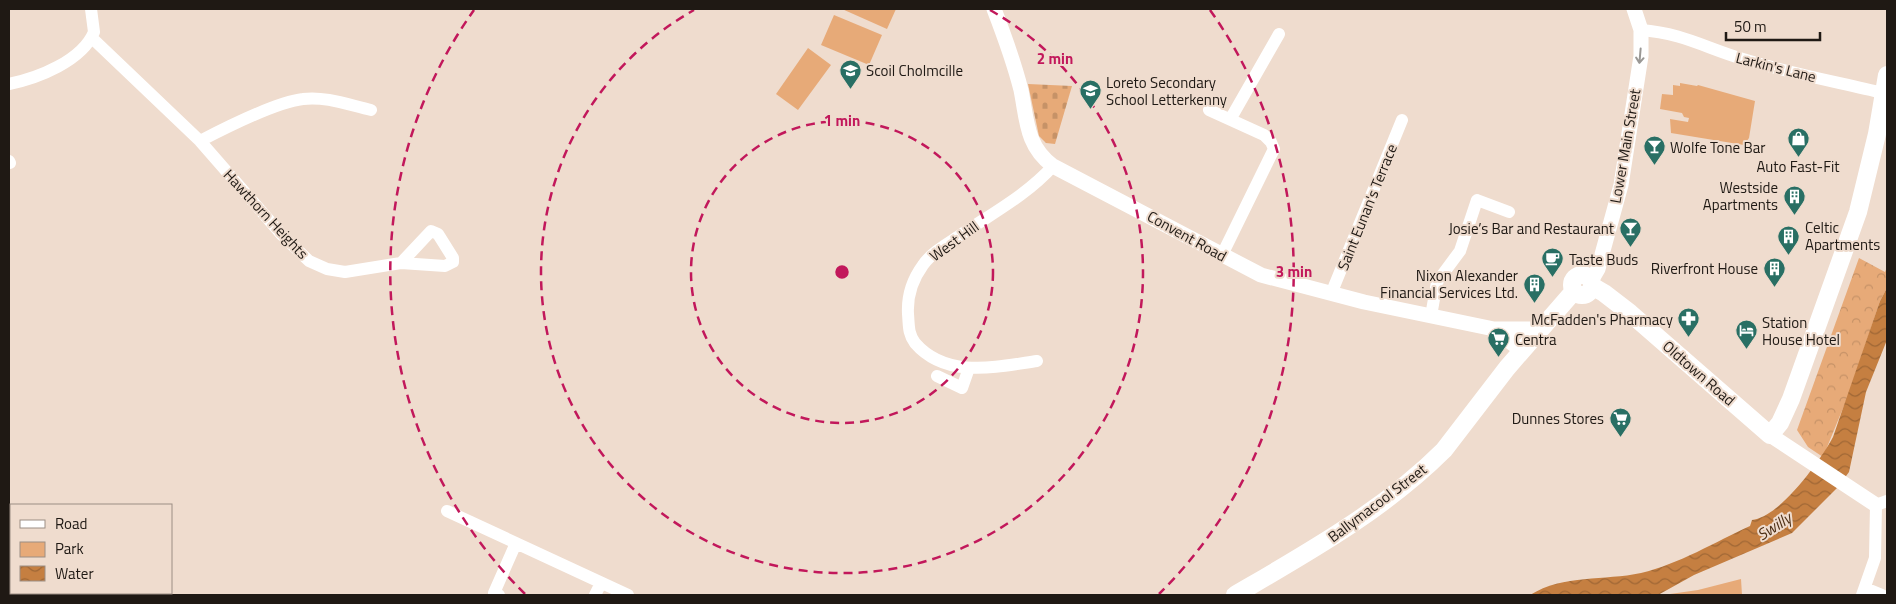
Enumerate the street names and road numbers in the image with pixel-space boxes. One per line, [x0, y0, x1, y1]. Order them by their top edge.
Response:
street label: Larkin's Lane [1733, 46, 1819, 88]
street label: Lower Main Street [1604, 86, 1647, 205]
street label: Saint Eunan's Terrace [1331, 140, 1403, 274]
street label: Hawthorn Heights [218, 164, 314, 264]
street label: Convent Road [1143, 205, 1231, 267]
street label: West Hill [924, 215, 984, 267]
street label: Oldtown Road [1658, 335, 1740, 411]
street label: Ballymacool Street [1323, 458, 1432, 548]

